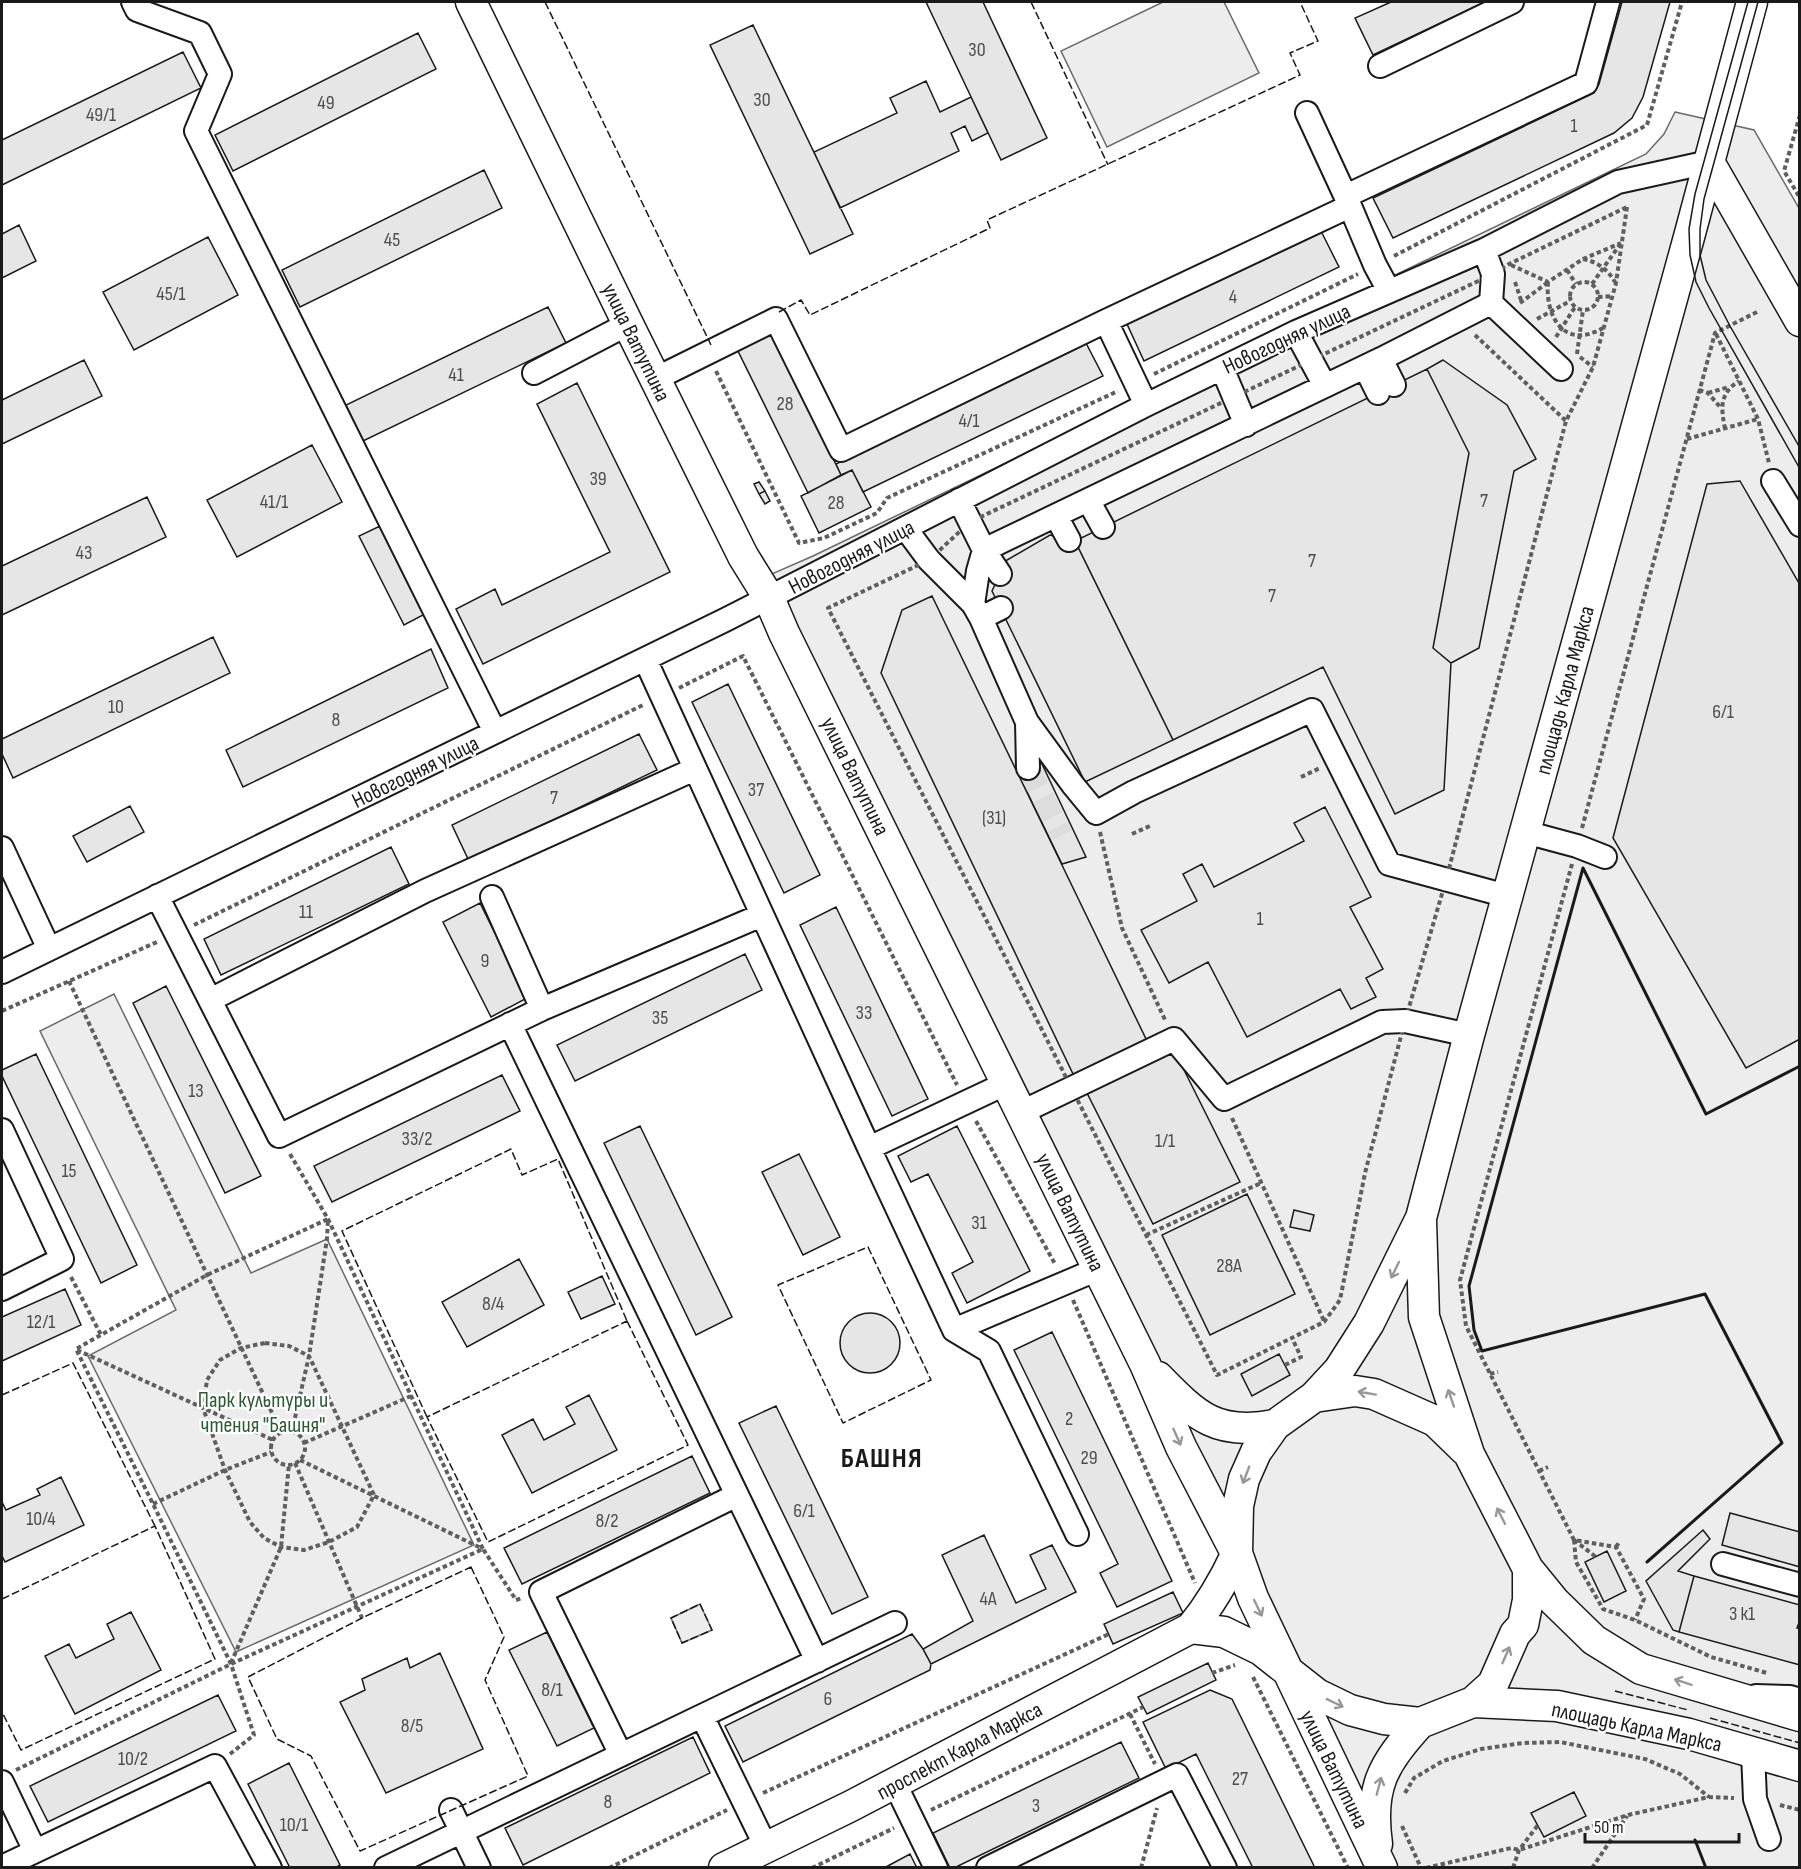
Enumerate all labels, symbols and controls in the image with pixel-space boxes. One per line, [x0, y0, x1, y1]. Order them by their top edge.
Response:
house number: 30 [968, 38, 986, 62]
house number: 30 [753, 88, 771, 112]
house number: 49 [317, 91, 335, 115]
house number: 49/1 [86, 103, 116, 127]
house number: 1 [1571, 114, 1578, 138]
house number: 45 [384, 228, 400, 252]
street label: улица Ватутина [595, 279, 676, 406]
house number: 45/1 [156, 282, 186, 306]
house number: 4 [1229, 285, 1237, 309]
street label: Новогодняя улица [1218, 298, 1355, 381]
house number: 41 [448, 363, 464, 387]
house number: 28 [777, 392, 794, 416]
house number: 4/1 [958, 409, 980, 433]
house number: 39 [589, 467, 607, 491]
house number: 7 [1480, 489, 1488, 513]
house number: 41/1 [260, 490, 288, 514]
house number: 28 [828, 491, 845, 515]
street label: Новогодняя улица [784, 514, 919, 601]
house number: 43 [76, 541, 92, 565]
house number: 7 [1308, 549, 1316, 573]
house number: 7 [1268, 584, 1276, 608]
street label: площадь Карла Маркса [1530, 603, 1601, 778]
house number: 10 [108, 695, 124, 719]
house number: 6/1 [1712, 700, 1734, 724]
house number: 8 [332, 708, 340, 732]
street label: улица Ватутина [814, 713, 895, 840]
street label: Новогодняя улица [348, 730, 484, 815]
house number: 37 [748, 778, 764, 802]
house number: 7 [550, 786, 558, 810]
house number: (31) [982, 806, 1006, 830]
house number: 11 [299, 900, 313, 924]
house number: 1 [1257, 907, 1264, 931]
house number: 9 [481, 949, 489, 973]
house number: 33 [856, 1001, 872, 1025]
house number: 35 [652, 1006, 668, 1030]
house number: 13 [188, 1079, 204, 1103]
house number: 33/2 [402, 1127, 432, 1151]
house number: 1/1 [1155, 1129, 1175, 1153]
street label: улица Ватутина [1029, 1149, 1110, 1276]
house number: 15 [61, 1159, 77, 1183]
house number: 31 [971, 1211, 987, 1235]
house number: 28А [1216, 1254, 1242, 1278]
one-way arrow [1388, 1261, 1400, 1279]
house number: 8/4 [482, 1292, 504, 1316]
house number: 12/1 [27, 1310, 55, 1334]
park label: Парк культуры и чтения "Башня" [198, 1387, 328, 1439]
one-way arrow [1357, 1387, 1377, 1398]
one-way arrow [1444, 1389, 1455, 1408]
house number: 2 [1065, 1407, 1073, 1431]
one-way arrow [1172, 1428, 1183, 1446]
district label: БАШНЯ [841, 1442, 923, 1475]
house number: 29 [1080, 1446, 1098, 1470]
one-way arrow [1240, 1466, 1251, 1484]
house number: 6/1 [793, 1499, 815, 1523]
house number: 10/4 [26, 1507, 56, 1531]
one-way arrow [1495, 1508, 1507, 1526]
house number: 8/2 [596, 1509, 618, 1533]
house number: 4А [980, 1587, 997, 1611]
one-way arrow [1252, 1598, 1264, 1616]
house number: 3 к1 [1729, 1602, 1755, 1626]
one-way arrow [1501, 1646, 1512, 1665]
one-way arrow [1674, 1676, 1693, 1687]
house number: 8/1 [541, 1678, 563, 1702]
house number: 6 [824, 1687, 832, 1711]
street label: проспект Карла Маркса [872, 1696, 1047, 1806]
street label: площадь Карла Маркса [1549, 1696, 1724, 1759]
one-way arrow [1326, 1697, 1344, 1709]
street label: улица Ватутина [1293, 1706, 1374, 1833]
house number: 8/5 [401, 1714, 423, 1738]
house number: 10/2 [118, 1747, 148, 1771]
house number: 27 [1232, 1767, 1248, 1791]
one-way arrow [1374, 1777, 1385, 1796]
house number: 8 [604, 1790, 612, 1814]
house number: 3 [1032, 1794, 1040, 1818]
scale bar [1585, 1806, 1740, 1844]
house number: 10/1 [280, 1813, 308, 1837]
text: 50 m [1594, 1817, 1624, 1838]

